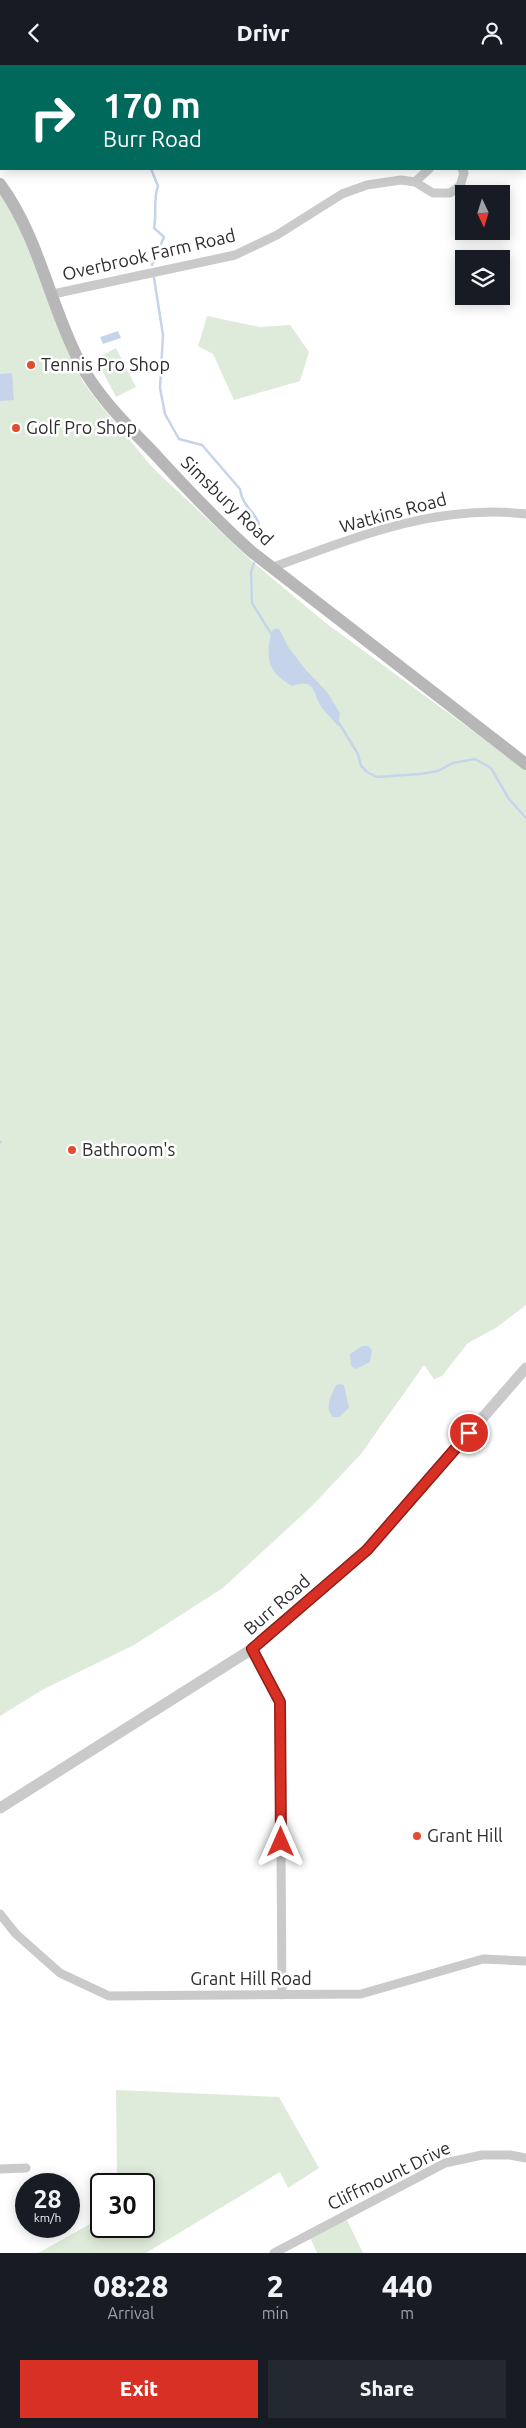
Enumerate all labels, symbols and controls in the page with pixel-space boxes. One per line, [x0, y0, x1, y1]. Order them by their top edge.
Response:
icon: back [20, 19, 48, 47]
icon: person [478, 19, 506, 47]
text: Drivr [237, 20, 289, 45]
icon: right [20, 85, 85, 150]
text: 170 m [103, 85, 201, 125]
text: Burr Road [103, 126, 202, 151]
north arrow [455, 185, 510, 240]
map controls [455, 185, 510, 305]
street label: Overbrook Farm Road [60, 224, 237, 284]
button: layers [455, 250, 510, 305]
place label: Tennis Pro Shop [41, 354, 170, 374]
marker: Tennis Pro Shop [25, 359, 37, 371]
place label: Golf Pro Shop [26, 417, 137, 437]
marker: Golf Pro Shop [10, 422, 22, 434]
street label: Simsbury Road [178, 452, 278, 549]
street label: Watkins Road [337, 488, 448, 536]
place label: Bathroom's [82, 1139, 175, 1159]
marker: Bathroom's [66, 1144, 78, 1156]
pin [448, 1412, 490, 1454]
icon: arrive [455, 1419, 483, 1447]
street label: Burr Road [239, 1570, 313, 1638]
position arrow [254, 1815, 306, 1867]
place label: Grant Hill [427, 1825, 503, 1845]
marker: Grant Hill [411, 1830, 423, 1842]
street label: Grant Hill Road [190, 1968, 312, 1988]
street label: Cliffmount Drive [324, 2137, 453, 2214]
speed limit sign: 30 [90, 2173, 155, 2238]
text: 28 [33, 2185, 62, 2213]
text: km/h [34, 2211, 61, 2224]
text: 08:28 [93, 2269, 168, 2303]
text: 2 [267, 2269, 284, 2303]
text: 440 [382, 2269, 433, 2303]
text: Arrival [108, 2304, 154, 2322]
text: min [262, 2304, 289, 2322]
text: m [400, 2304, 414, 2322]
button: Exit [20, 2360, 258, 2418]
button: Share [268, 2360, 506, 2418]

